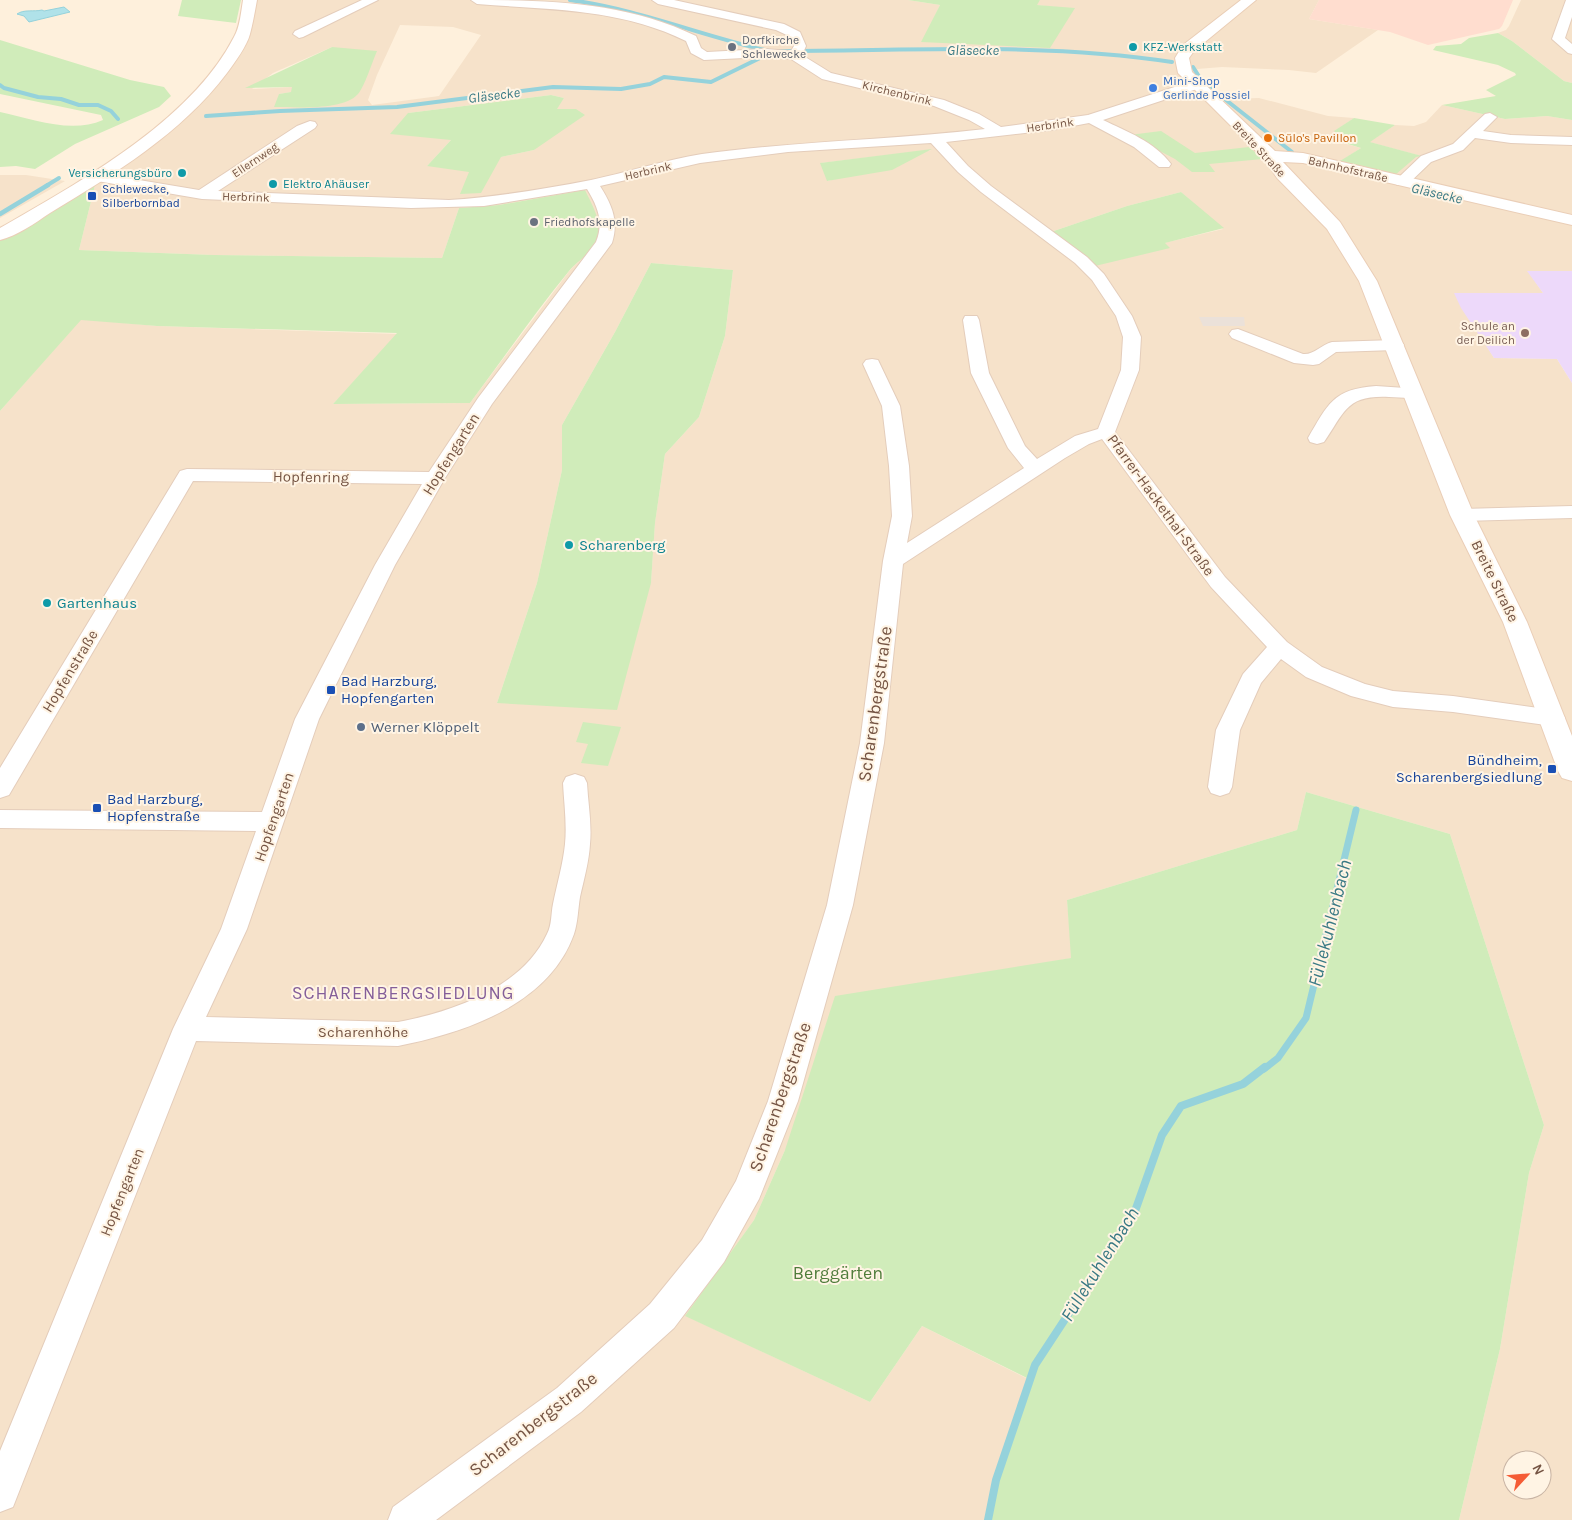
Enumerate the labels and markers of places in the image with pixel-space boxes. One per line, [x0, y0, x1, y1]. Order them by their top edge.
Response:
place label: Dorfkirche Schlewecke [742, 33, 806, 61]
place label: KFZ-Werkstatt [1143, 40, 1222, 54]
marker: Dorfkirche Schlewecke [726, 41, 738, 53]
marker: KFZ-Werkstatt [1127, 41, 1139, 53]
place label: Mini-Shop Gerlinde Possiel [1163, 74, 1250, 102]
marker: Mini-Shop Gerlinde Possiel [1147, 82, 1159, 94]
place label: Sülo's Pavillon [1278, 131, 1357, 145]
marker: Sülo's Pavillon [1262, 132, 1274, 144]
place label: Versicherungsbüro [68, 166, 172, 180]
marker: Versicherungsbüro [176, 167, 188, 179]
place label: Elektro Ahäuser [283, 177, 370, 191]
marker: Elektro Ahäuser [267, 178, 279, 190]
place label: Schlewecke, Silberbornbad [102, 182, 180, 210]
marker: Schlewecke, Silberbornbad [86, 190, 98, 202]
place label: Friedhofskapelle [544, 215, 635, 229]
marker: Friedhofskapelle [528, 216, 540, 228]
place label: Schule an der Deilich [1457, 319, 1515, 347]
marker: Schule an der Deilich [1519, 327, 1531, 339]
place label: Scharenberg [579, 536, 666, 554]
marker: Scharenberg [563, 539, 575, 551]
place label: Gartenhaus [57, 594, 137, 612]
marker: Gartenhaus [41, 597, 53, 609]
place label: Bad Harzburg, Hopfengarten [341, 672, 437, 707]
marker: Bad Harzburg, Hopfengarten [325, 684, 337, 696]
place label: Werner Klöppelt [371, 718, 480, 736]
marker: Werner Klöppelt [355, 721, 367, 733]
place label: Bündheim, Scharenbergsiedlung [1396, 751, 1543, 786]
marker: Bündheim, Scharenbergsiedlung [1546, 763, 1558, 775]
place label: Bad Harzburg, Hopfenstraße [107, 790, 203, 825]
marker: Bad Harzburg, Hopfenstraße [91, 802, 103, 814]

